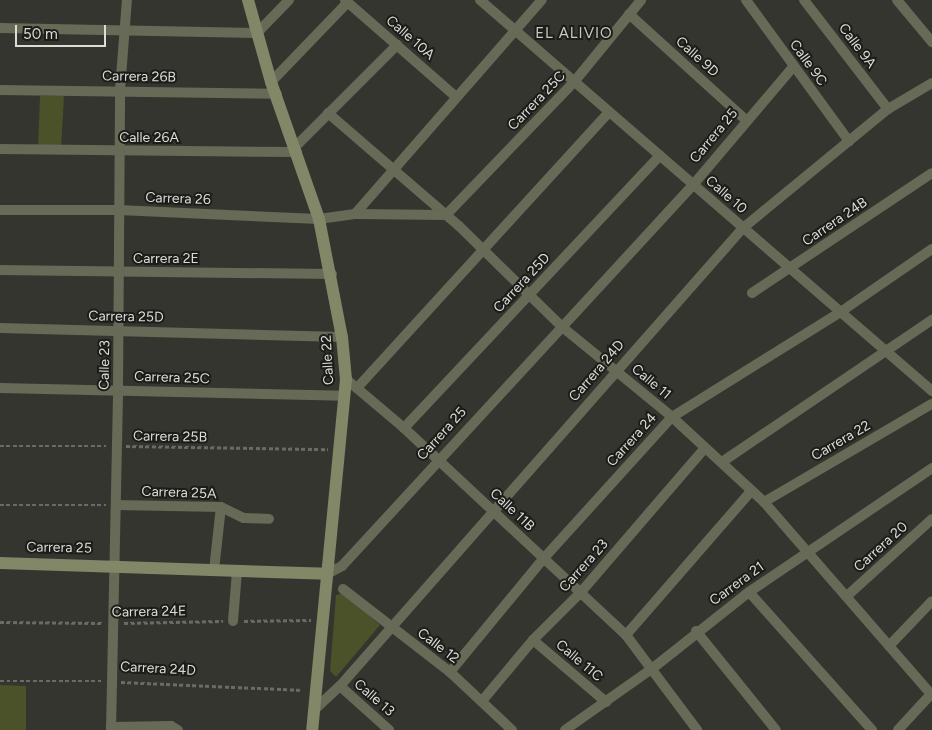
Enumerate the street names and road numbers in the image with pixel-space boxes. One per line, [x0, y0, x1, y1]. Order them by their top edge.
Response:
street label: Calle 10A [382, 12, 438, 64]
street label: Calle 9A [835, 20, 879, 72]
street label: Calle 9D [672, 33, 722, 81]
street label: Calle 9C [786, 37, 830, 89]
street label: Carrera 26B [102, 68, 176, 86]
street label: Carrera 25C [505, 68, 569, 134]
street label: Carrera 25 [686, 105, 742, 167]
street label: Calle 26A [119, 130, 179, 146]
street label: Calle 10 [702, 173, 750, 217]
street label: Carrera 26 [145, 189, 211, 209]
street label: Carrera 24B [799, 194, 871, 250]
street label: Carrera 25D [490, 250, 554, 316]
street label: Carrera 2E [133, 251, 199, 267]
street label: Carrera 25D [88, 308, 164, 326]
street label: Calle 22 [318, 335, 338, 385]
street label: Carrera 24D [566, 337, 628, 405]
street label: Calle 23 [96, 340, 114, 390]
street label: Calle 11 [628, 361, 674, 403]
street label: Carrera 25C [134, 368, 210, 388]
street label: Carrera 25 [414, 404, 470, 464]
street label: Carrera 24 [604, 410, 660, 470]
street label: Carrera 22 [809, 417, 873, 465]
street label: Carrera 25B [133, 428, 207, 446]
street label: Carrera 25A [141, 483, 217, 503]
street label: Calle 11B [486, 485, 538, 535]
street label: Carrera 20 [851, 519, 911, 575]
street label: Carrera 23 [556, 536, 612, 596]
street label: Carrera 25 [26, 539, 92, 557]
street label: Carrera 21 [706, 559, 768, 609]
street label: Carrera 24E [112, 603, 186, 621]
street label: Calle 12 [414, 625, 462, 667]
street label: Calle 11C [552, 637, 606, 685]
street label: Carrera 24D [120, 659, 196, 679]
street label: Calle 13 [350, 676, 398, 720]

